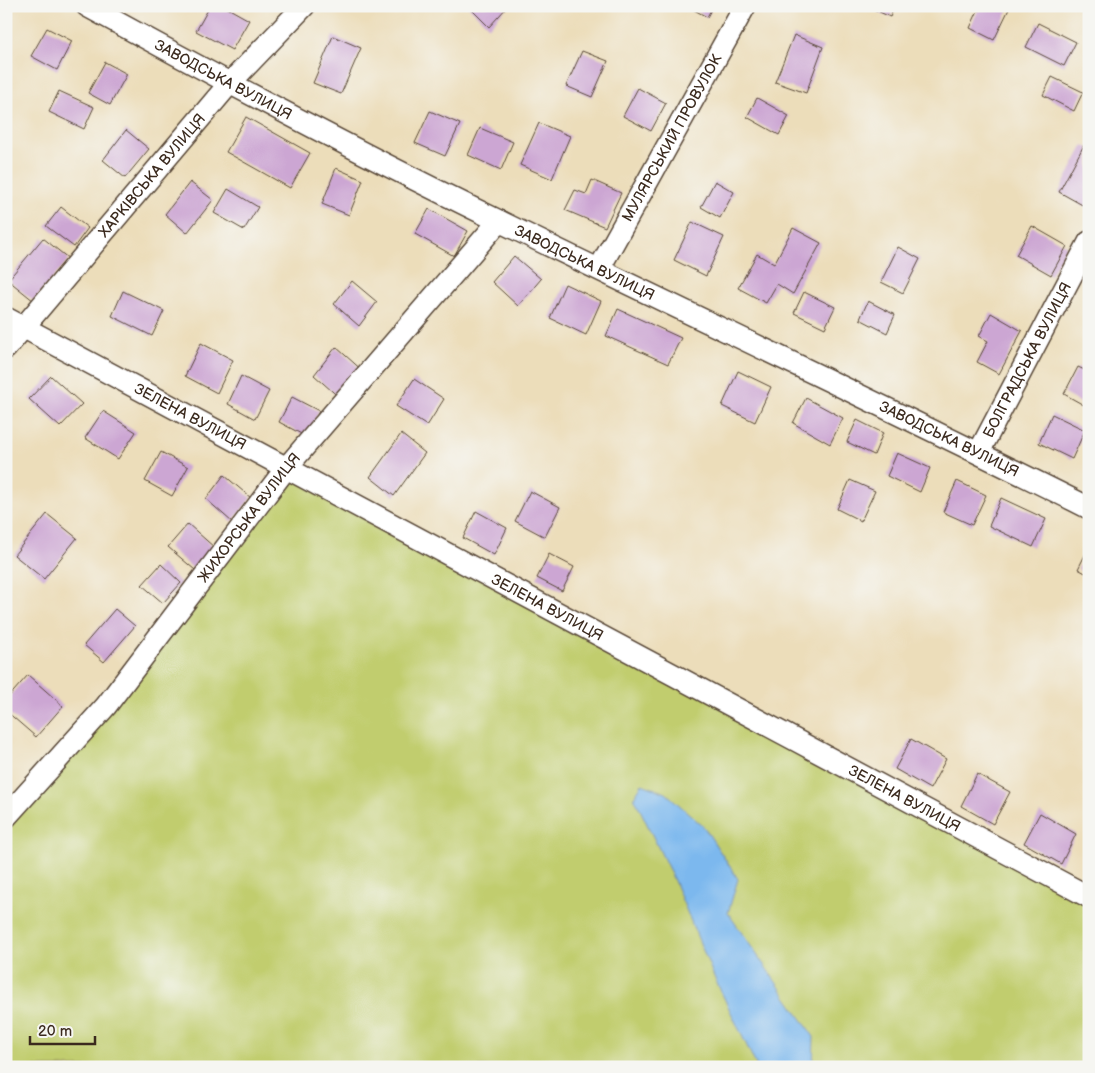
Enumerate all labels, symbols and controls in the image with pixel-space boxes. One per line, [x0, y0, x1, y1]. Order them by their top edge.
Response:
street label: ЗАВОДСЬКА ВУЛИЦЯ [151, 35, 295, 124]
street label: МУЛЯРСЬКИЙ ПРОВУЛОК [618, 50, 726, 225]
street label: ХАРКІВСЬКА ВУЛИЦЯ [94, 110, 209, 241]
street label: ЗАВОДСЬКА ВУЛИЦЯ [512, 221, 658, 305]
street label: БОЛГРАДСЬКА ВУЛИЦЯ [979, 279, 1076, 441]
street label: ЗЕЛЕНА ВУЛИЦЯ [131, 379, 250, 454]
street label: ЗАВОДСЬКА ВУЛИЦЯ [876, 397, 1022, 481]
street label: ЖИХОРСЬКА ВУЛИЦЯ [194, 449, 305, 586]
street label: ЗЕЛЕНА ВУЛИЦЯ [488, 570, 607, 645]
street label: ЗЕЛЕНА ВУЛИЦЯ [845, 761, 964, 836]
scale bar [30, 1013, 95, 1045]
text: 20 m [38, 1022, 72, 1041]

